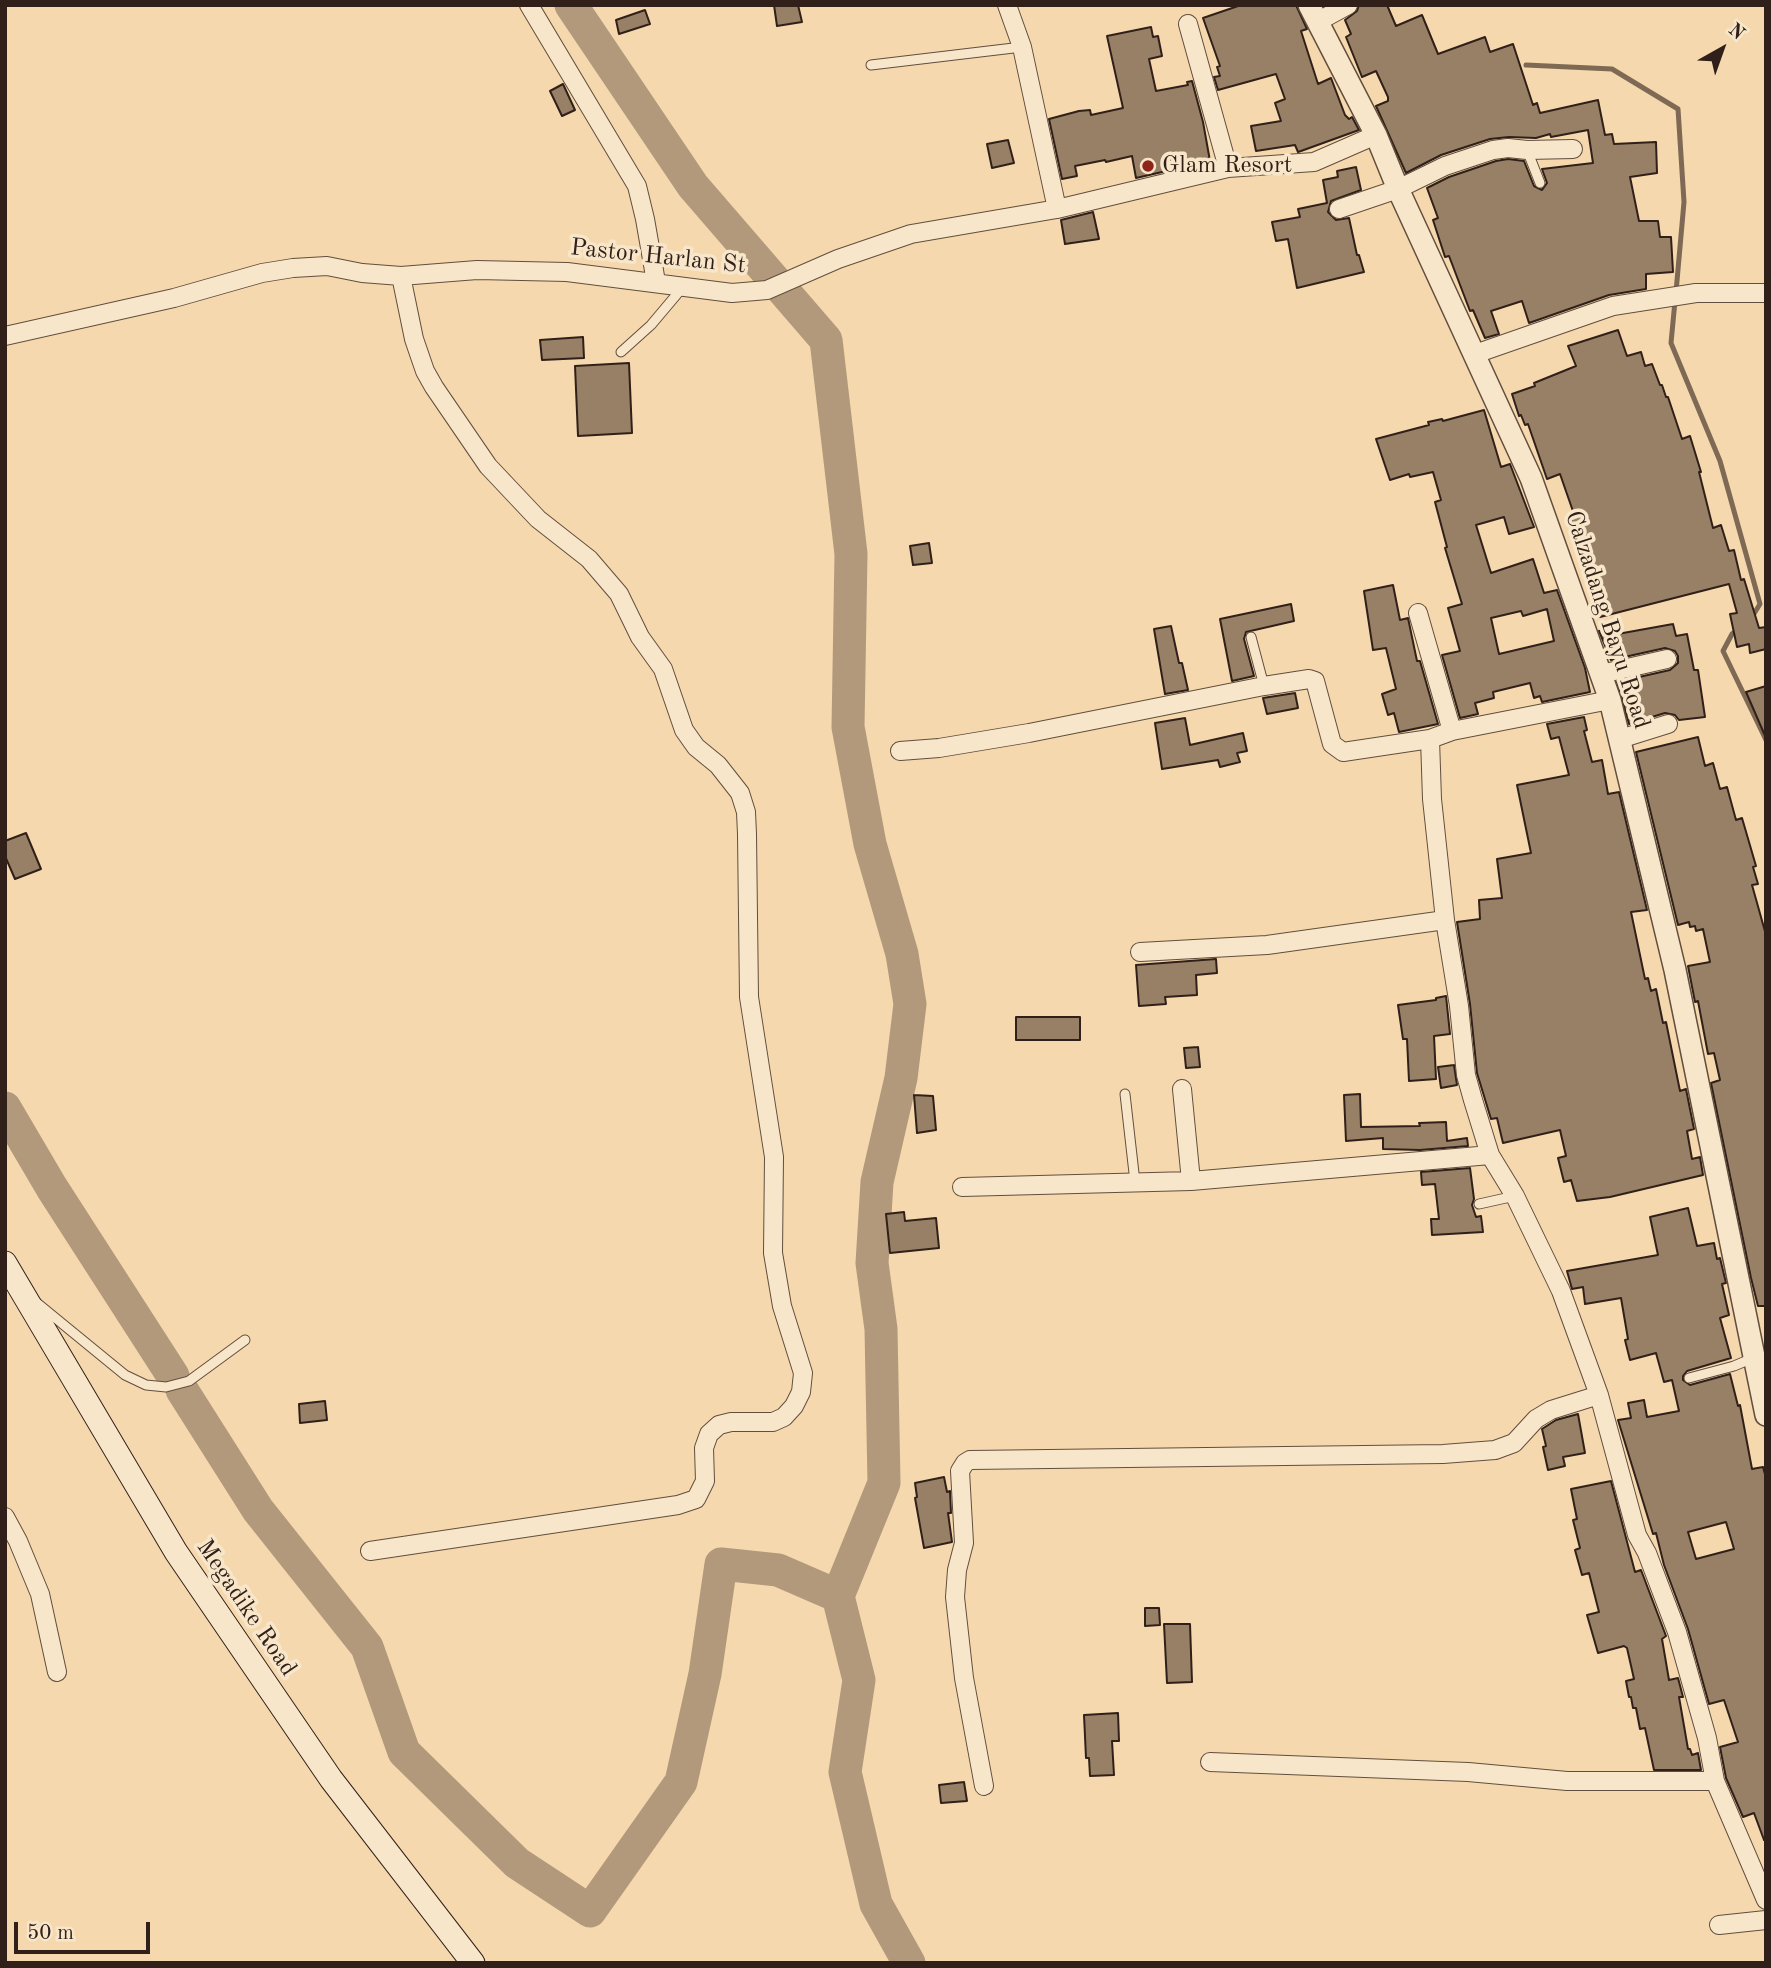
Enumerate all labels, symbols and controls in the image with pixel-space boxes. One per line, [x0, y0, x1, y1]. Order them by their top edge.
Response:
north arrow [1687, 14, 1757, 84]
text: N [1724, 21, 1747, 44]
place label: Glam Resort [1162, 152, 1292, 180]
marker: Glam Resort [1140, 158, 1156, 174]
street label: Pastor Harlan St [569, 233, 747, 281]
street label: Calzadang Bayu Road [1558, 507, 1656, 733]
street label: Megadike Road [190, 1534, 302, 1682]
scale bar [18, 1909, 154, 1953]
text: 50 m [27, 1923, 74, 1944]

